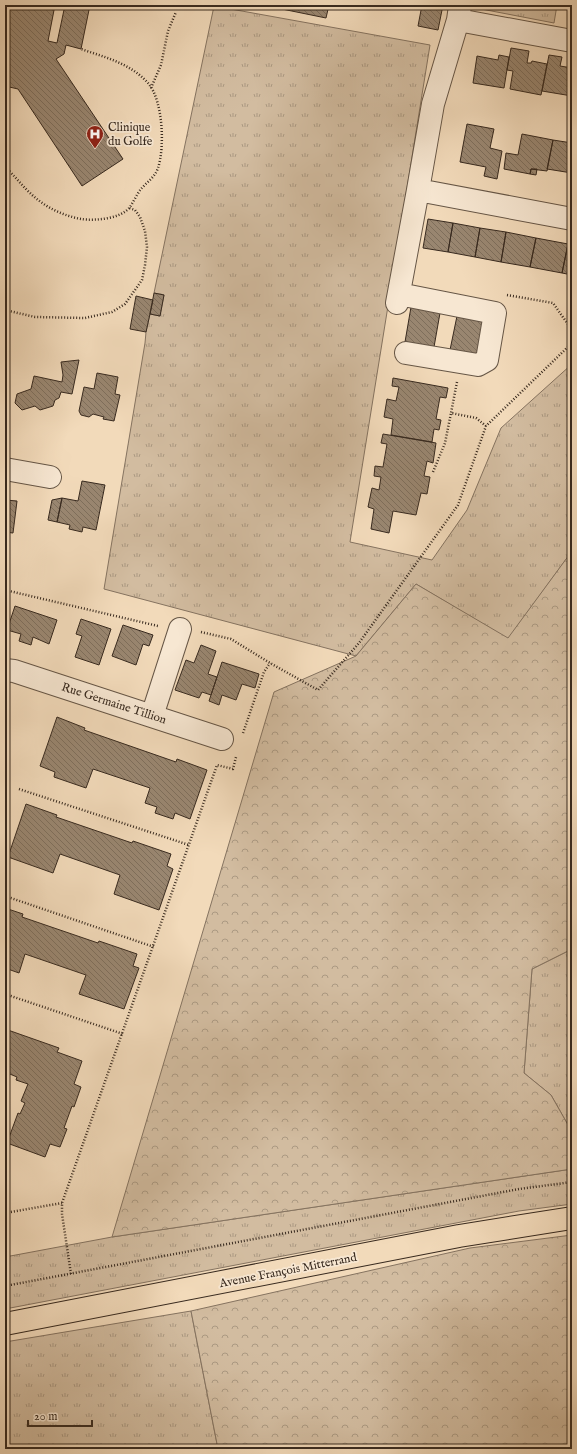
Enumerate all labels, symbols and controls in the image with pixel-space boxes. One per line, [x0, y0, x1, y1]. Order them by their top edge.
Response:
place label: Clinique du Golfe [108, 120, 153, 149]
hospital icon: Clinique du Golfe [85, 124, 105, 149]
street label: Rue Germaine Tillion [59, 679, 169, 728]
street label: Avenue François Mitterrand [217, 1250, 359, 1291]
scale bar [28, 1402, 92, 1428]
text: 20 m [34, 1409, 57, 1424]

